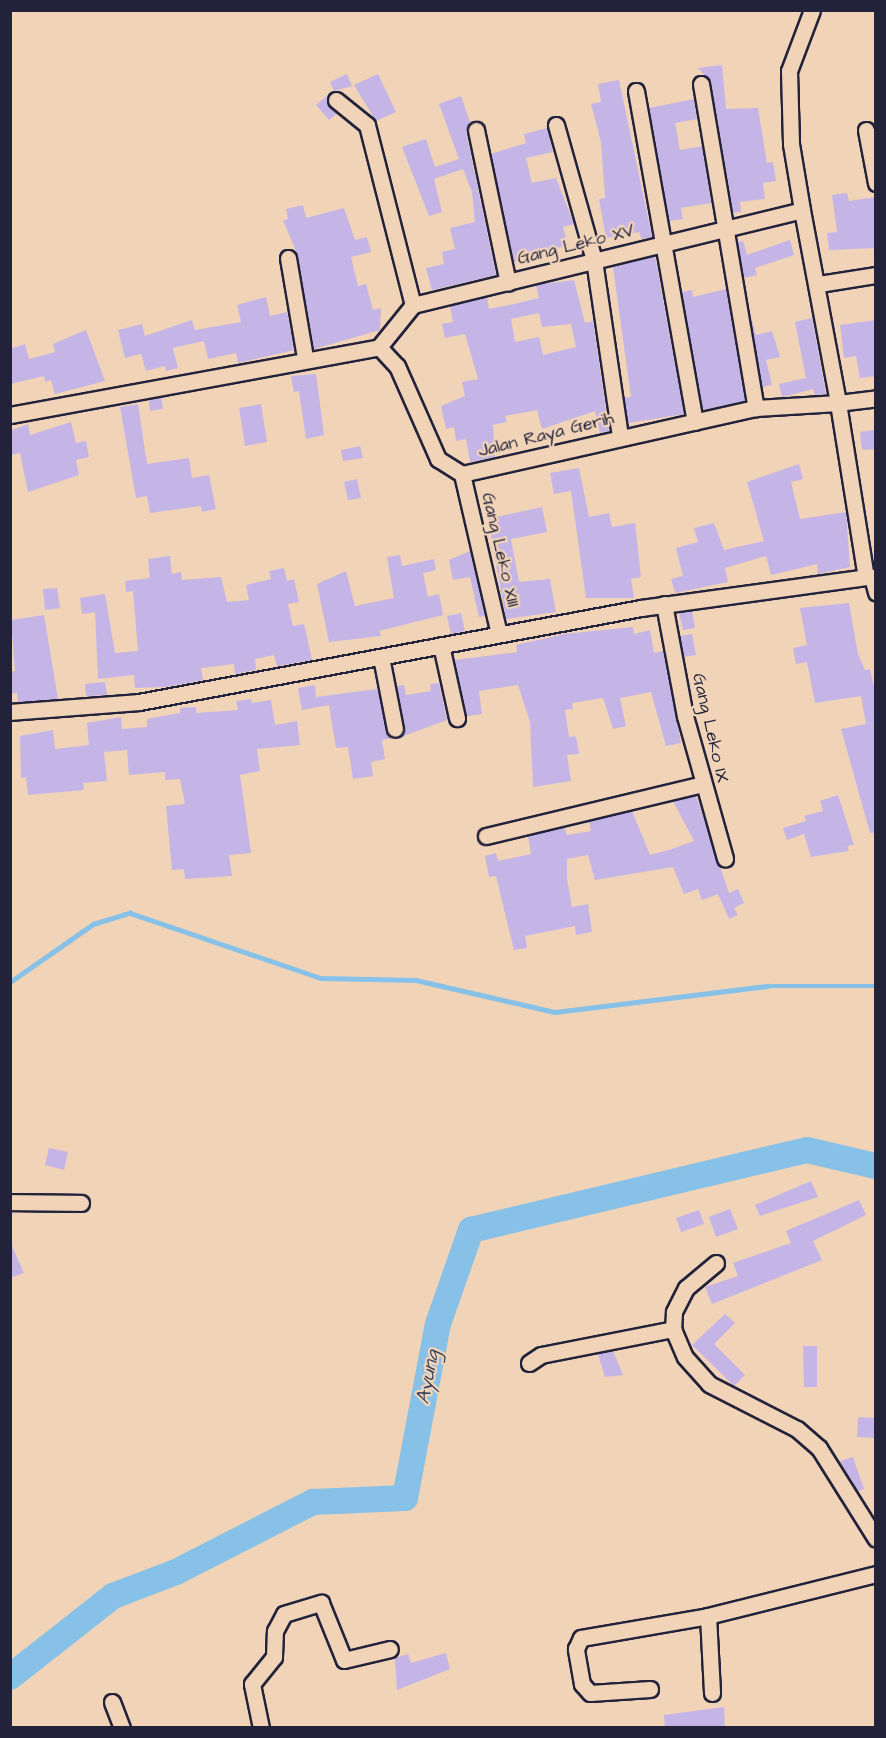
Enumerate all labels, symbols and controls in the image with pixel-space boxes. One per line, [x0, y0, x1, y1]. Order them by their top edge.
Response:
street label: Gang Leko XV [515, 220, 637, 270]
street label: Jalan Raya Gerih [476, 408, 616, 462]
street label: Gang Leko XIII [476, 491, 524, 609]
street label: Gang Leko IX [687, 671, 733, 785]
water label: Ayung [411, 1348, 445, 1406]

